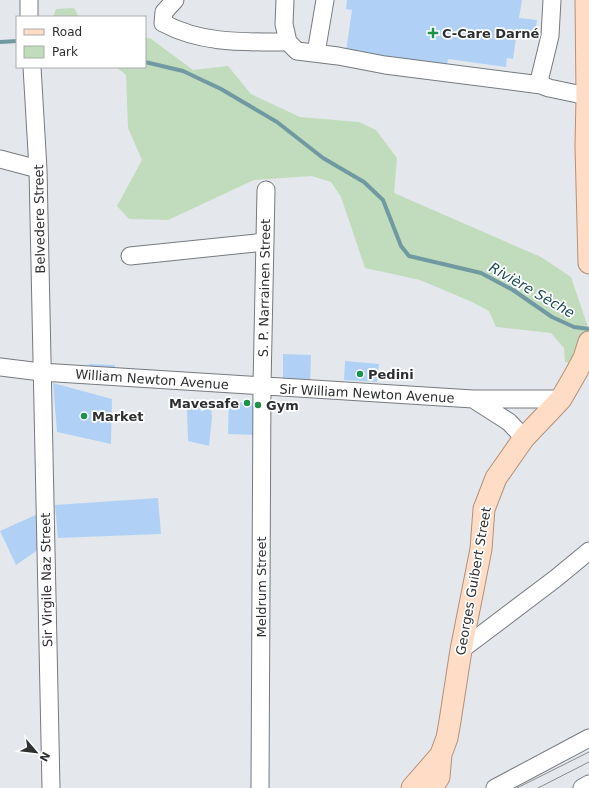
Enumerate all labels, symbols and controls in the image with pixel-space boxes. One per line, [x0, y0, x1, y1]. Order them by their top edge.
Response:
legend [16, 16, 146, 68]
text: Road [52, 25, 82, 39]
place label: C-Care Darné [442, 26, 540, 41]
marker: C-Care Darné [427, 27, 439, 39]
text: Park [52, 45, 78, 59]
street label: Belvedere Street [31, 164, 48, 274]
street label: S. P. Narrainen Street [256, 219, 273, 357]
water label: Rivière Sèche [486, 259, 578, 321]
street label: William Newton Avenue [75, 367, 229, 392]
place label: Pedini [368, 367, 414, 382]
marker: Pedini [355, 369, 365, 379]
street label: Sir William Newton Avenue [279, 381, 455, 406]
place label: Mavesafe [169, 396, 239, 411]
marker: Mavesafe [242, 398, 252, 408]
place label: Gym [266, 398, 299, 413]
marker: Gym [253, 400, 263, 410]
place label: Market [92, 409, 143, 424]
marker: Market [79, 411, 89, 421]
street label: Georges Guibert Street [453, 506, 494, 657]
street label: Sir Virgile Naz Street [38, 513, 55, 647]
street label: Meldrum Street [254, 537, 269, 637]
north arrow [16, 732, 56, 772]
text: N [36, 749, 52, 764]

